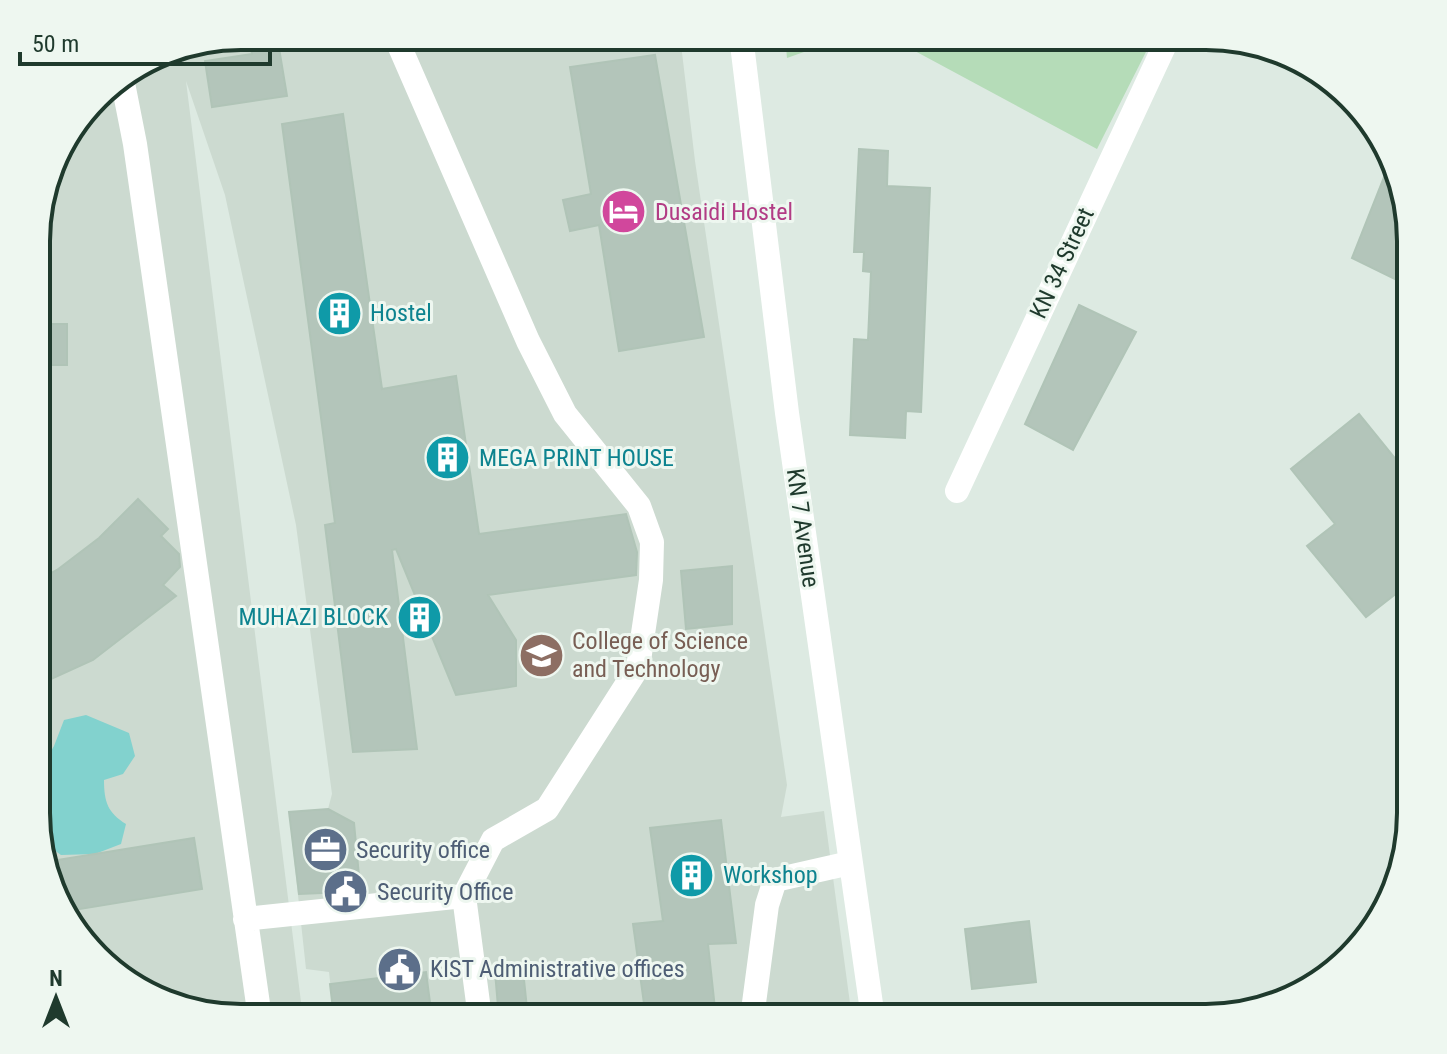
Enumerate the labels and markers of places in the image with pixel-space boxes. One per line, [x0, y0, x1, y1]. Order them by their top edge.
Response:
hotel icon: Dusaidi Hostel [600, 188, 648, 236]
place label: Dusaidi Hostel [655, 198, 793, 226]
building icon: Hostel [315, 289, 363, 337]
place label: Hostel [370, 299, 432, 327]
building icon: MEGA PRINT HOUSE [424, 434, 472, 482]
place label: MEGA PRINT HOUSE [479, 444, 674, 472]
building icon: MUHAZI BLOCK [395, 593, 443, 641]
place label: MUHAZI BLOCK [239, 603, 388, 631]
place label: College of Science and Technology [572, 627, 748, 683]
school or university icon: College of Science and Technology [517, 631, 565, 679]
office icon: Security office [301, 826, 349, 874]
place label: Security office [356, 836, 490, 864]
building icon: Workshop [668, 851, 716, 899]
place label: Workshop [723, 861, 818, 889]
public building icon: Security Office [322, 868, 370, 916]
place label: Security Office [377, 878, 513, 906]
public building icon: KIST Administrative offices [375, 945, 423, 993]
place label: KIST Administrative offices [430, 955, 685, 983]

